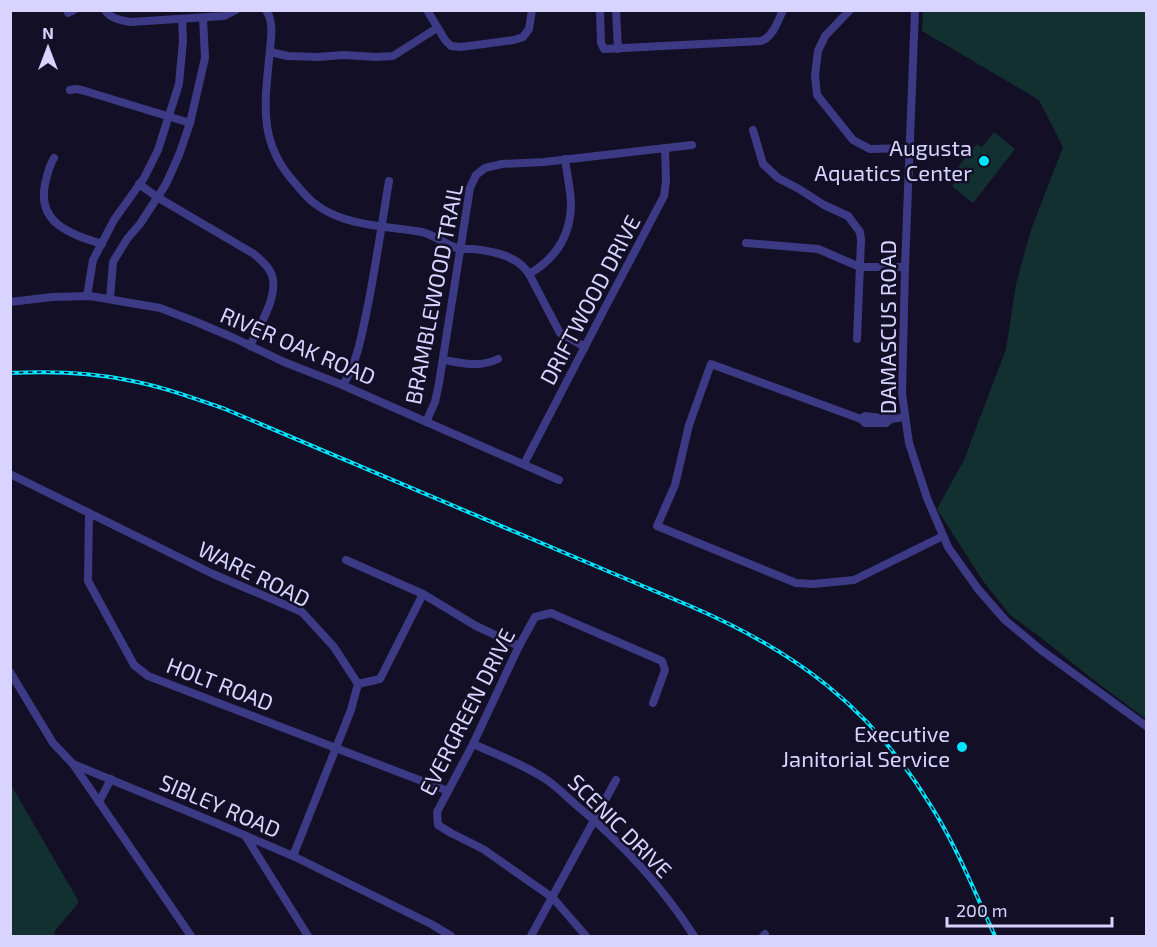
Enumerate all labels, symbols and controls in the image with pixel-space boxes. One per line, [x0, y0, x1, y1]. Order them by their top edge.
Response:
north arrow [18, 18, 78, 78]
text: N [42, 23, 54, 42]
place label: Augusta Aquatics Center [814, 134, 972, 185]
marker: Augusta Aquatics Center [977, 154, 991, 168]
street label: BRAMBLEWOOD TRAIL [399, 181, 467, 406]
street label: DRIFTWOOD DRIVE [533, 210, 645, 389]
street label: DAMASCUS ROAD [874, 240, 900, 414]
street label: RIVER OAK ROAD [217, 301, 380, 389]
street label: WARE ROAD [194, 535, 315, 611]
street label: EVERGREEN DRIVE [413, 624, 519, 799]
street label: HOLT ROAD [163, 651, 277, 715]
place label: Executive Janitorial Service [782, 720, 950, 771]
marker: Executive Janitorial Service [955, 740, 969, 754]
street label: SIBLEY ROAD [156, 768, 285, 842]
street label: SCENIC DRIVE [564, 768, 678, 882]
scale bar [947, 890, 1112, 928]
text: 200 m [956, 899, 1008, 921]

